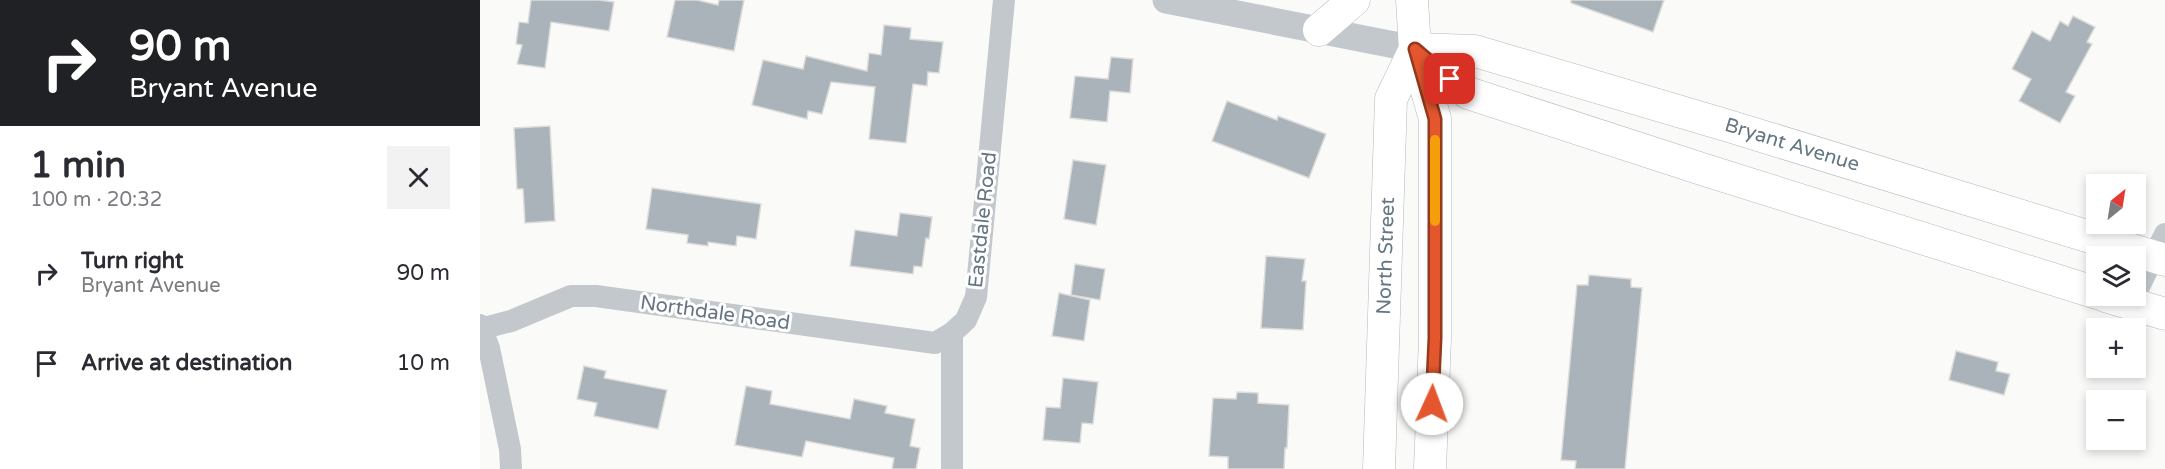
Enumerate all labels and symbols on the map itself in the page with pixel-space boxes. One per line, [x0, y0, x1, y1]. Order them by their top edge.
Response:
pin [1424, 53, 1475, 104]
street label: Bryant Avenue [1722, 113, 1862, 177]
street label: Eastdale Road [964, 151, 1002, 289]
north arrow [2086, 174, 2146, 234]
street label: North Street [1372, 196, 1400, 315]
street label: Northdale Road [639, 291, 791, 335]
position arrow [1400, 372, 1464, 436]

